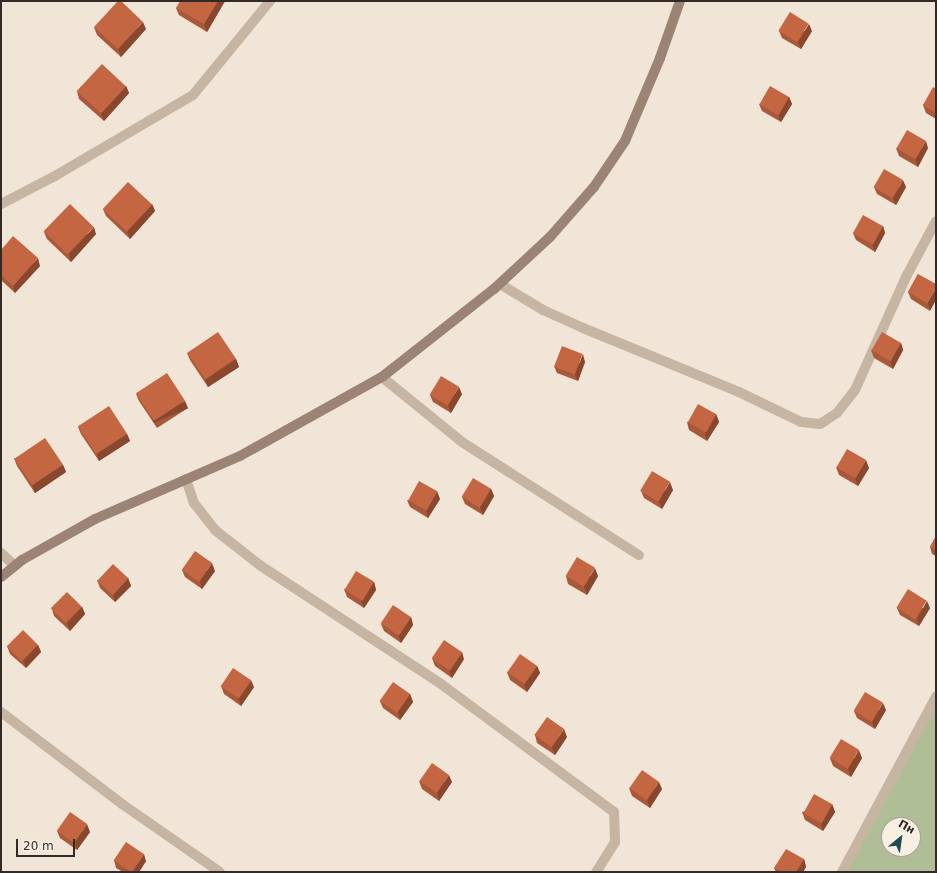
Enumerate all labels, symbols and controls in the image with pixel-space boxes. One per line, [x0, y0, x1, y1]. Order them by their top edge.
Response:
north arrow [881, 817, 921, 857]
text: Пн [896, 817, 917, 837]
scale bar [18, 831, 77, 857]
text: 20 m [23, 839, 54, 853]

